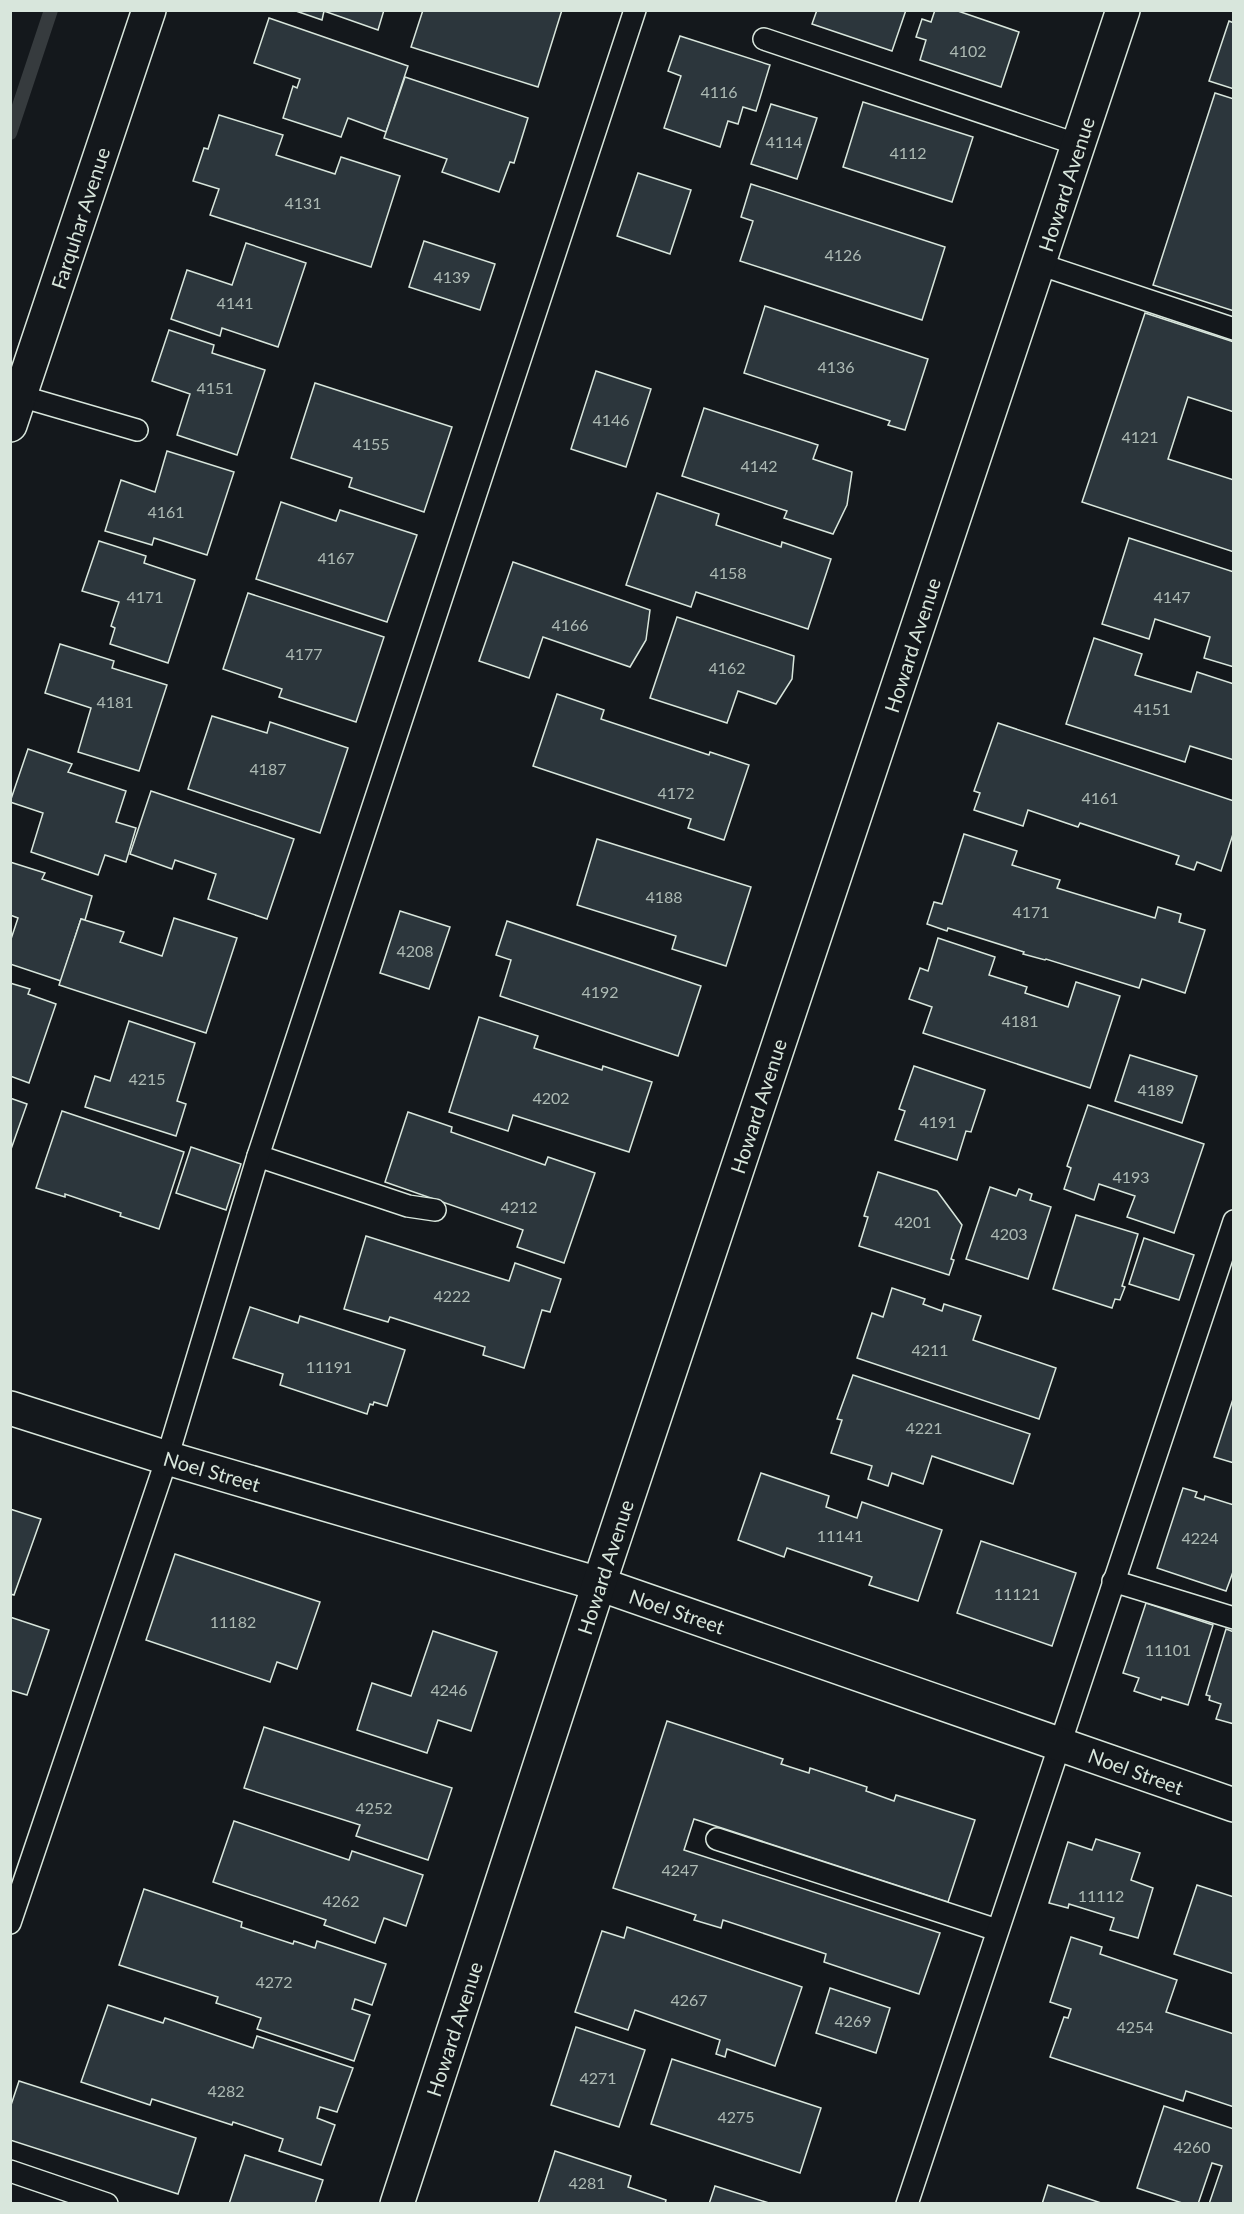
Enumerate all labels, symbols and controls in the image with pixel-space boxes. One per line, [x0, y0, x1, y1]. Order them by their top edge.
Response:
house number: 4102 [949, 41, 987, 60]
house number: 4116 [700, 82, 738, 101]
street label: Howard Avenue [1033, 114, 1099, 254]
house number: 4114 [765, 132, 803, 151]
house number: 4112 [889, 143, 927, 162]
street label: Farquhar Avenue [46, 144, 114, 292]
house number: 4131 [284, 193, 322, 212]
house number: 4126 [824, 245, 862, 264]
house number: 4139 [433, 267, 471, 286]
house number: 4141 [216, 293, 254, 312]
house number: 4136 [817, 357, 855, 376]
house number: 4151 [196, 378, 234, 397]
house number: 4146 [592, 410, 630, 429]
house number: 4121 [1121, 427, 1159, 446]
house number: 4155 [352, 434, 390, 453]
house number: 4142 [740, 456, 778, 475]
house number: 4161 [147, 502, 185, 521]
house number: 4167 [317, 548, 355, 567]
house number: 4158 [709, 563, 747, 582]
street label: Howard Avenue [879, 575, 945, 715]
house number: 4171 [126, 587, 164, 606]
house number: 4147 [1153, 587, 1191, 606]
house number: 4166 [551, 615, 589, 634]
house number: 4177 [285, 644, 323, 663]
house number: 4162 [708, 658, 746, 677]
house number: 4181 [96, 692, 134, 711]
house number: 4151 [1133, 699, 1171, 718]
house number: 4187 [249, 759, 287, 778]
house number: 4172 [657, 783, 695, 802]
house number: 4161 [1081, 788, 1119, 807]
house number: 4188 [645, 887, 683, 906]
house number: 4171 [1012, 902, 1050, 921]
house number: 4208 [396, 941, 434, 960]
house number: 4192 [581, 982, 619, 1001]
house number: 4181 [1001, 1011, 1039, 1030]
street label: Howard Avenue [725, 1036, 791, 1176]
house number: 4215 [128, 1069, 166, 1088]
house number: 4189 [1137, 1080, 1175, 1099]
house number: 4202 [532, 1088, 570, 1107]
house number: 4191 [919, 1112, 957, 1131]
house number: 4193 [1112, 1167, 1150, 1186]
house number: 4212 [500, 1197, 538, 1216]
house number: 4201 [894, 1212, 932, 1231]
house number: 4203 [990, 1224, 1028, 1243]
house number: 4222 [433, 1286, 471, 1305]
house number: 4211 [911, 1340, 949, 1359]
house number: 11191 [306, 1357, 352, 1376]
house number: 4221 [905, 1418, 943, 1437]
street label: Noel Street [161, 1446, 263, 1496]
street label: Howard Avenue [572, 1497, 638, 1637]
house number: 11141 [817, 1526, 863, 1545]
house number: 4224 [1181, 1528, 1219, 1547]
street label: Noel Street [626, 1583, 728, 1639]
house number: 11121 [994, 1584, 1040, 1603]
house number: 11182 [210, 1612, 256, 1631]
house number: 11101 [1145, 1640, 1191, 1659]
house number: 4246 [430, 1680, 468, 1699]
street label: Noel Street [1085, 1743, 1187, 1799]
house number: 4252 [355, 1798, 393, 1817]
house number: 4247 [661, 1860, 699, 1879]
house number: 11112 [1078, 1886, 1124, 1905]
house number: 4262 [322, 1891, 360, 1910]
street label: Howard Avenue [421, 1959, 487, 2099]
house number: 4272 [255, 1972, 293, 1991]
house number: 4267 [670, 1990, 708, 2009]
house number: 4269 [834, 2011, 872, 2030]
house number: 4254 [1116, 2017, 1154, 2036]
house number: 4271 [579, 2068, 617, 2087]
house number: 4282 [207, 2081, 245, 2100]
house number: 4275 [717, 2107, 755, 2126]
house number: 4260 [1173, 2137, 1211, 2156]
house number: 4281 [568, 2173, 606, 2192]

